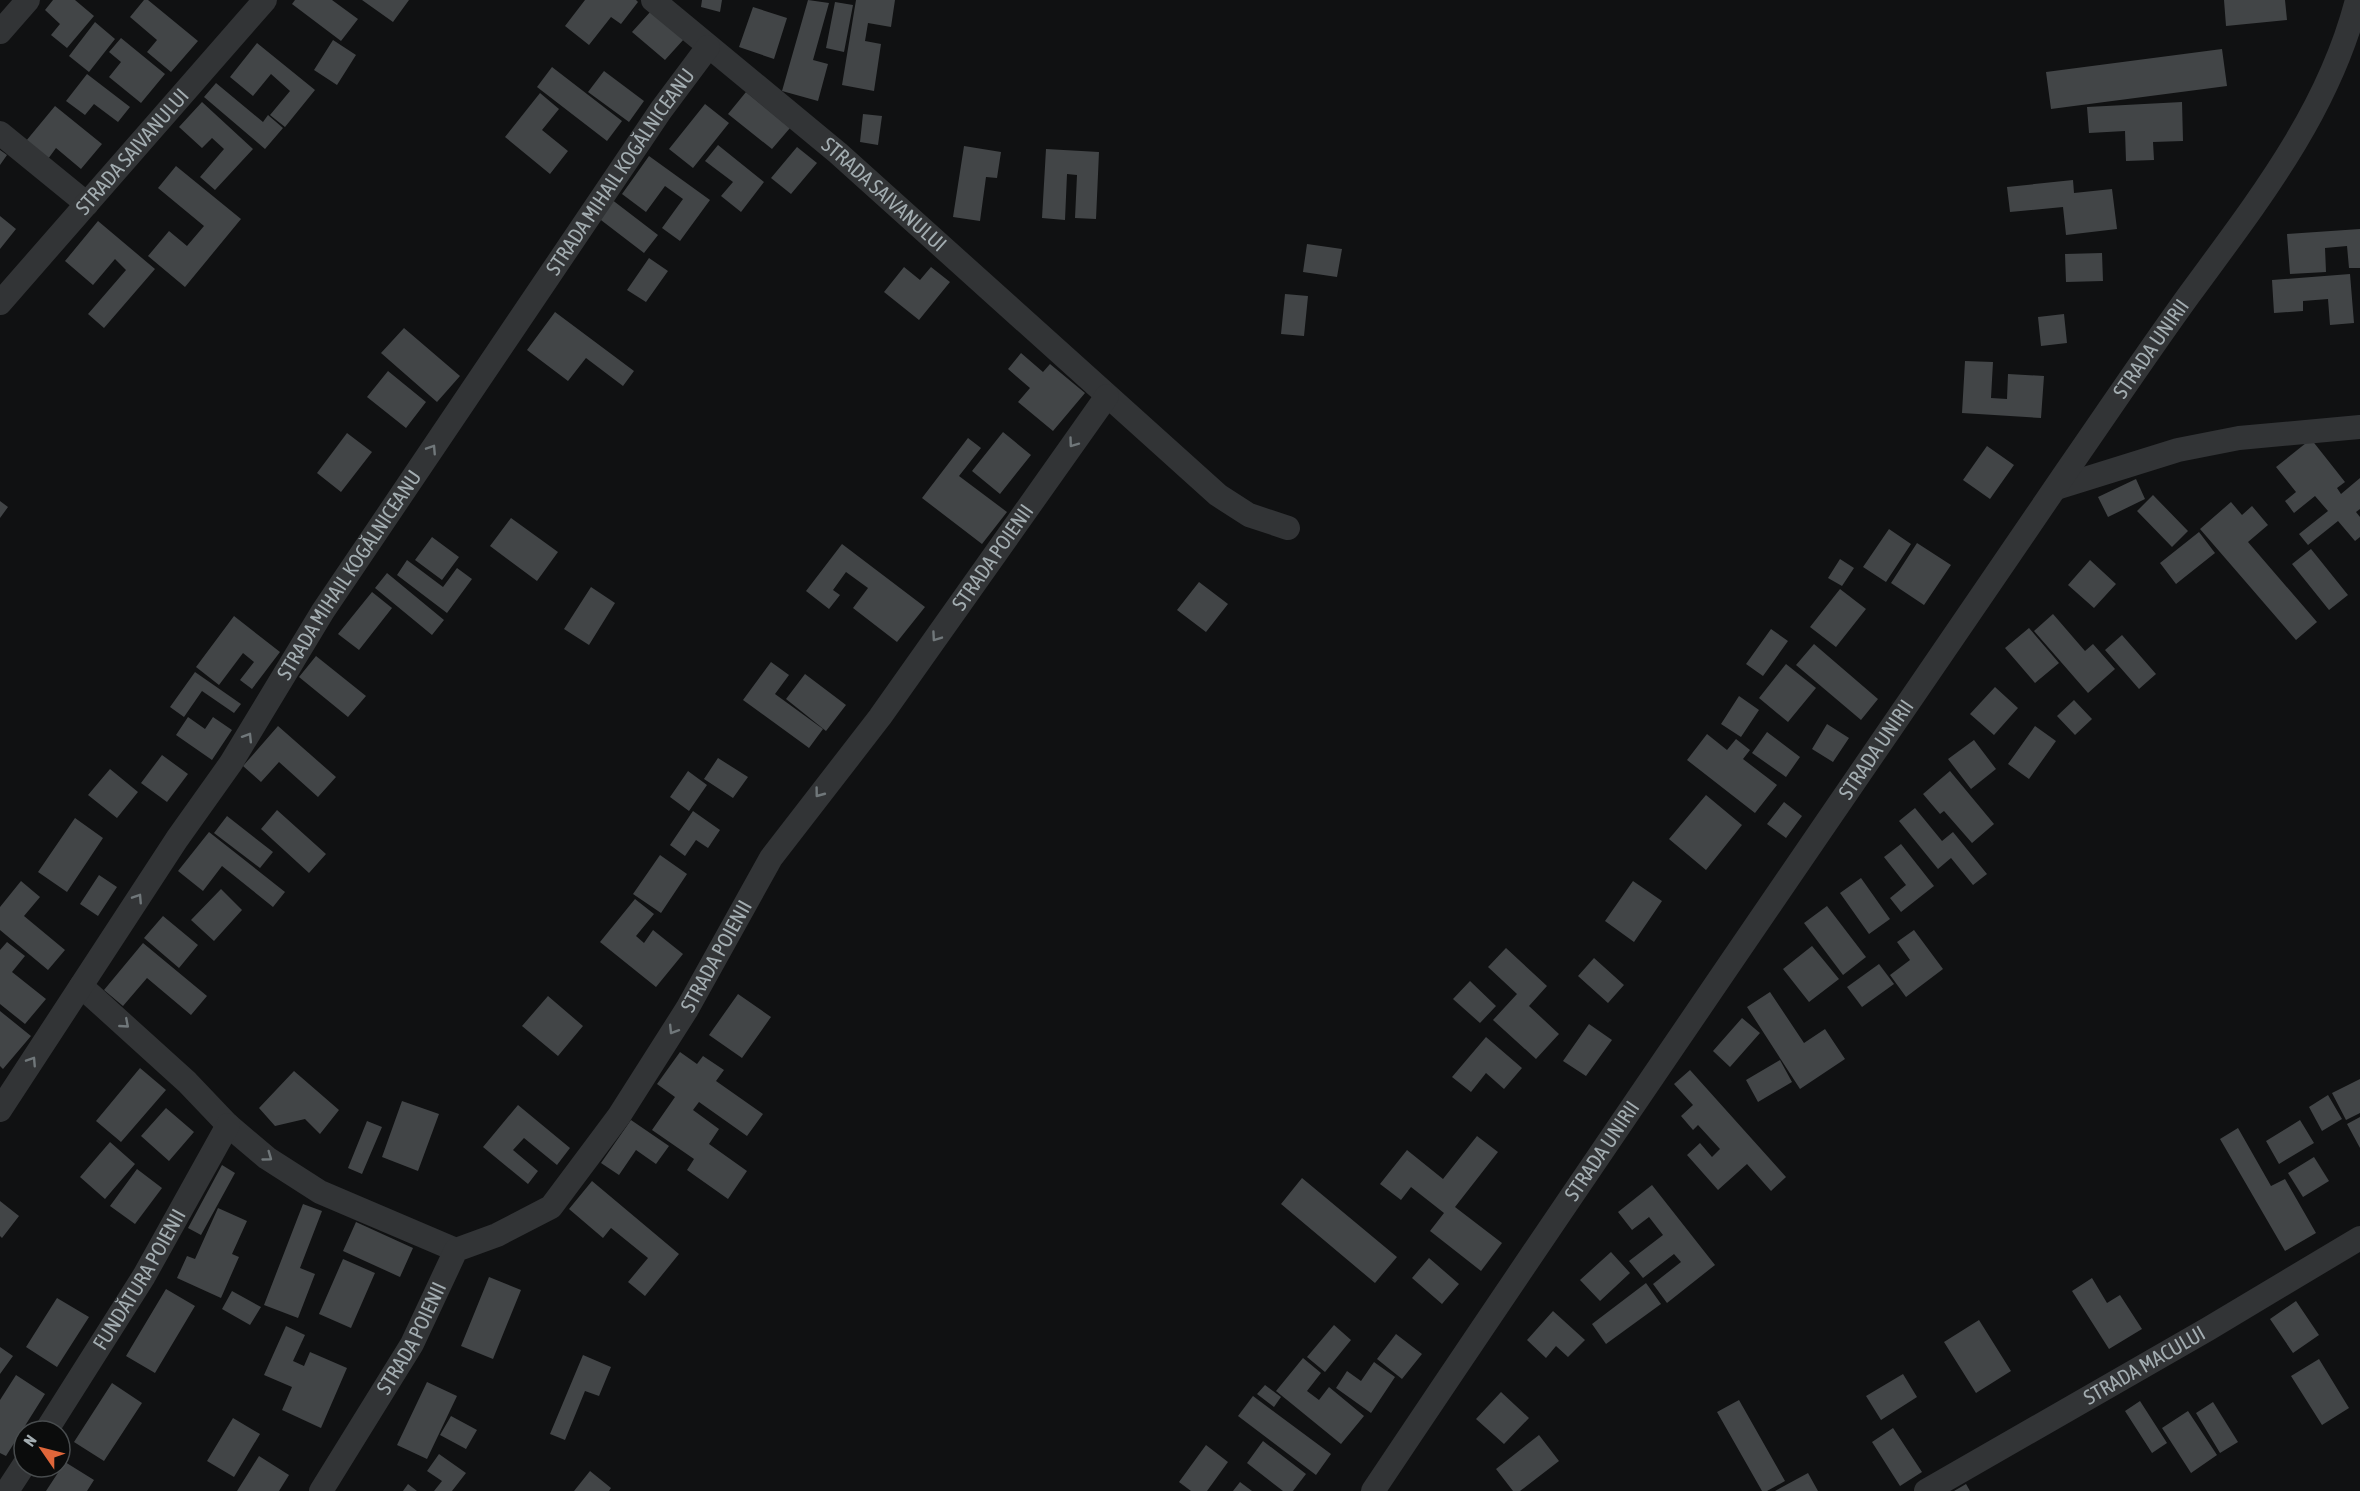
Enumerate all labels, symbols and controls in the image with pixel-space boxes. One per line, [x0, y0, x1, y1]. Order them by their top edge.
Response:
street label: STRADA MIHAIL KOGĂLNICEANU [540, 63, 699, 279]
street label: STRADA SAIVANULUI [70, 83, 193, 219]
street label: STRADA SAIVANULUI [817, 132, 952, 256]
street label: STRADA UNIRII [2107, 294, 2193, 402]
one-way arrow [1069, 436, 1080, 447]
one-way arrow [425, 445, 437, 455]
street label: STRADA MIHAIL KOGĂLNICEANU [271, 465, 425, 683]
street label: STRADA POIENII [946, 499, 1038, 614]
one-way arrow [932, 630, 943, 641]
street label: STRADA UNIRII [1833, 695, 1918, 803]
one-way arrow [240, 733, 252, 743]
one-way arrow [816, 786, 827, 797]
one-way arrow [131, 893, 142, 904]
street label: STRADA POIENII [675, 896, 756, 1016]
one-way arrow [118, 1017, 129, 1028]
one-way arrow [669, 1024, 681, 1034]
one-way arrow [25, 1057, 36, 1068]
street label: STRADA UNIRII [1559, 1096, 1644, 1205]
one-way arrow [261, 1150, 272, 1161]
street label: FUNDĂTURA POIENII [87, 1205, 190, 1354]
street label: STRADA POIENII [371, 1278, 450, 1398]
street label: STRADA MACULUI [2079, 1320, 2209, 1409]
north arrow [12, 1419, 72, 1479]
text: N [20, 1431, 40, 1449]

